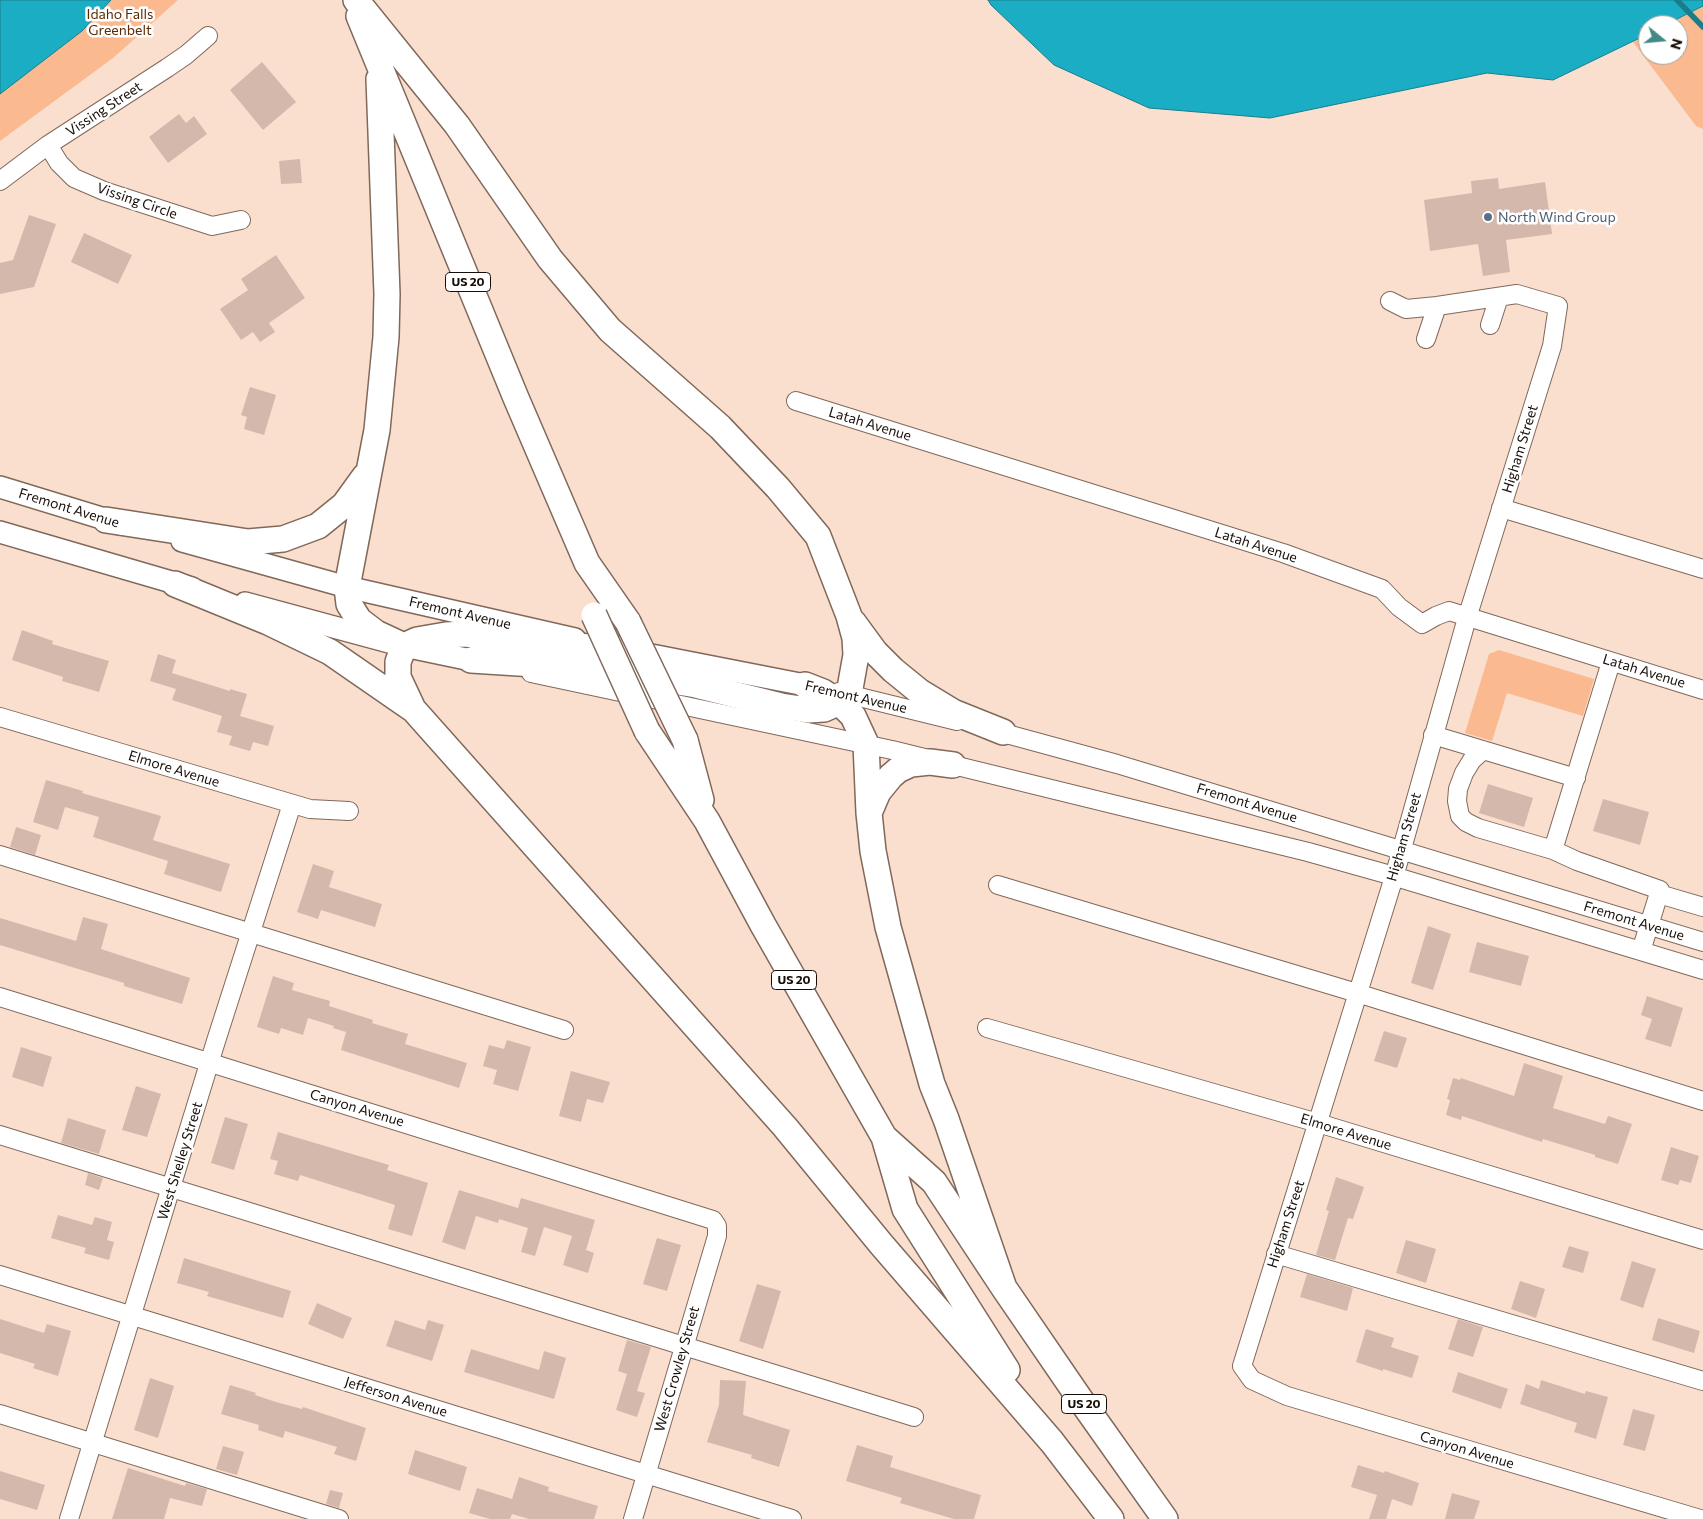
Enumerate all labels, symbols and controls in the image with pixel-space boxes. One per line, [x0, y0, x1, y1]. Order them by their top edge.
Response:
park label: Idaho Falls Greenbelt [87, 6, 153, 38]
north arrow [1638, 15, 1688, 65]
text: N [1667, 37, 1687, 52]
street label: Vissing Street [63, 78, 145, 140]
street label: Vissing Circle [94, 179, 180, 223]
place label: North Wind Group [1498, 209, 1616, 225]
marker: North Wind Group [1482, 211, 1494, 223]
road number: US 20 [446, 272, 490, 292]
street label: Latah Avenue [827, 403, 913, 445]
street label: Higham Street [1499, 403, 1541, 495]
street label: Fremont Avenue [17, 485, 121, 531]
street label: Latah Avenue [1213, 524, 1299, 566]
street label: Fremont Avenue [407, 593, 513, 633]
street label: Latah Avenue [1601, 650, 1687, 692]
street label: Fremont Avenue [803, 677, 909, 717]
street label: Elmore Avenue [126, 747, 222, 791]
street label: Fremont Avenue [1195, 780, 1299, 826]
street label: Higham Street [1383, 791, 1425, 883]
street label: Fremont Avenue [1582, 898, 1686, 944]
road number: US 20 [772, 970, 816, 990]
street label: Canyon Avenue [308, 1086, 406, 1130]
street label: West Shelley Street [154, 1100, 206, 1222]
street label: Elmore Avenue [1298, 1110, 1394, 1154]
street label: Higham Street [1264, 1178, 1308, 1270]
street label: West Crowley Street [651, 1304, 703, 1434]
street label: Jefferson Avenue [343, 1373, 449, 1421]
road number: US 20 [1062, 1395, 1106, 1414]
street label: Canyon Avenue [1418, 1428, 1516, 1472]

